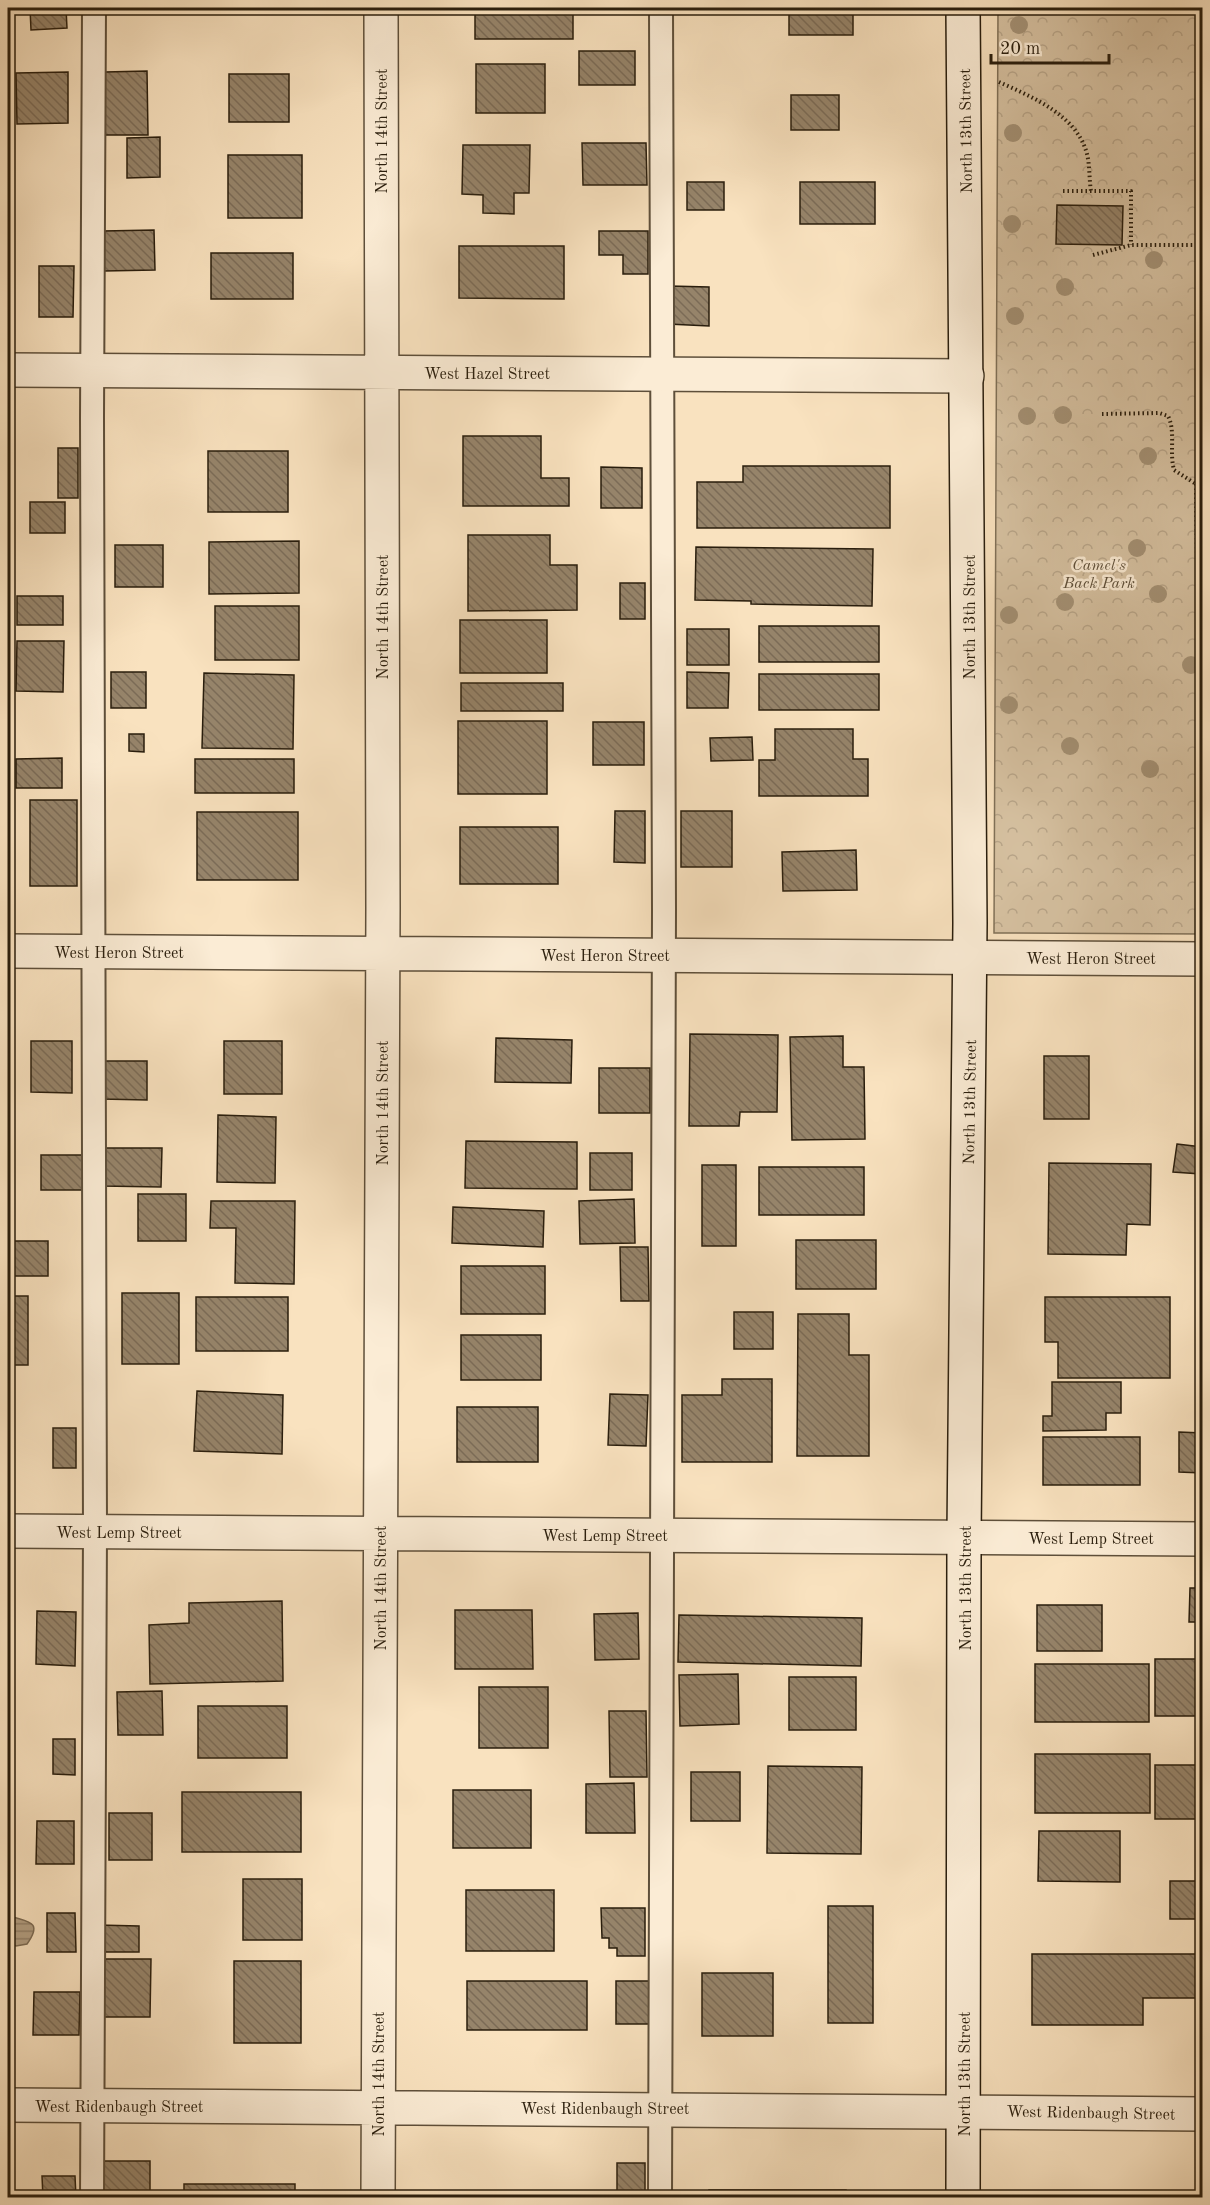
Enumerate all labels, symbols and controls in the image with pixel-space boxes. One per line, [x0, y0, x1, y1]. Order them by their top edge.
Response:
scale bar [991, 27, 1110, 65]
text: 20 m [1000, 40, 1040, 58]
street label: North 14th Street [375, 68, 391, 194]
street label: North 13th Street [958, 68, 976, 194]
street label: West Hazel Street [424, 367, 550, 383]
street label: North 14th Street [376, 554, 392, 680]
street label: North 13th Street [963, 554, 979, 680]
park label: Camel's Back Park [1062, 558, 1135, 592]
street label: West Heron Street [54, 946, 184, 962]
street label: West Heron Street [540, 949, 670, 965]
street label: West Heron Street [1026, 952, 1156, 968]
street label: North 13th Street [962, 1039, 980, 1165]
street label: North 14th Street [376, 1040, 392, 1166]
street label: North 14th Street [374, 1525, 390, 1651]
street label: North 13th Street [959, 1525, 975, 1651]
street label: West Lemp Street [56, 1526, 182, 1542]
street label: West Lemp Street [542, 1529, 668, 1545]
street label: West Lemp Street [1028, 1532, 1154, 1548]
street label: North 14th Street [372, 2011, 388, 2137]
street label: North 13th Street [958, 2011, 974, 2137]
street label: West Ridenbaugh Street [35, 2100, 204, 2116]
street label: West Ridenbaugh Street [521, 2102, 690, 2118]
street label: West Ridenbaugh Street [1006, 2105, 1176, 2123]

